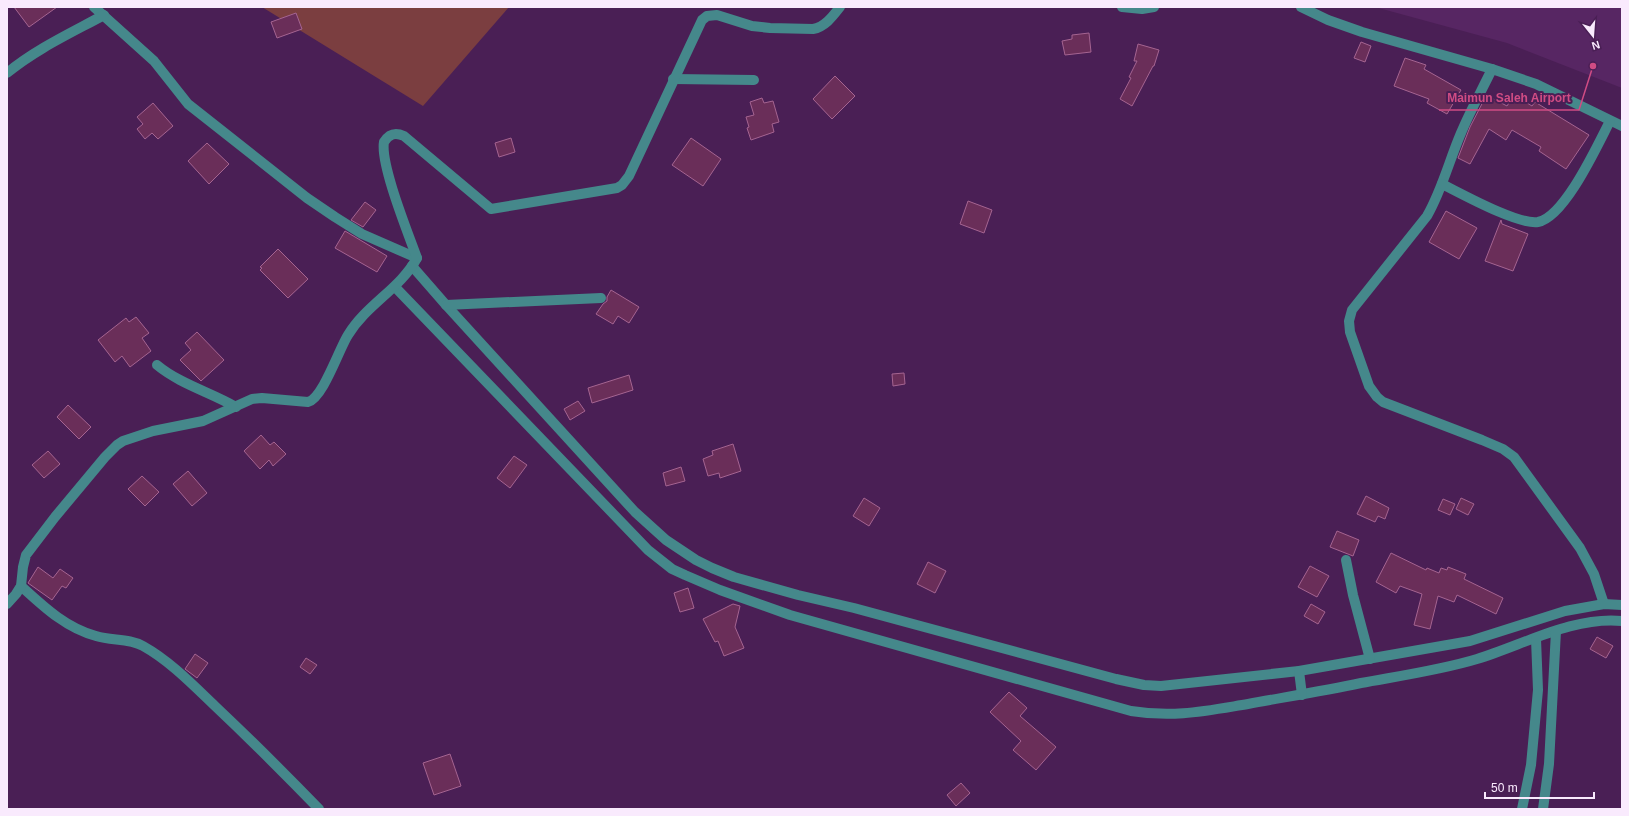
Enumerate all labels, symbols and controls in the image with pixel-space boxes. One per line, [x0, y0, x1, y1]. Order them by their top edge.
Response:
north arrow [1573, 16, 1613, 56]
text: N [1590, 39, 1601, 52]
callout: Maimun Saleh Airport [1439, 86, 1579, 110]
text: Maimun Saleh Airport [1447, 91, 1571, 105]
scale bar [1485, 774, 1594, 800]
text: 50 m [1491, 781, 1518, 795]

